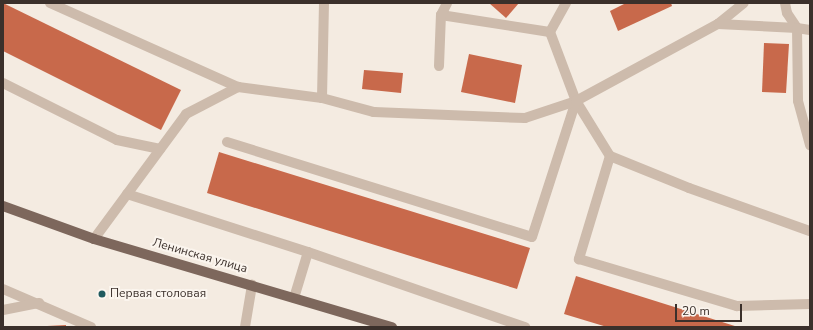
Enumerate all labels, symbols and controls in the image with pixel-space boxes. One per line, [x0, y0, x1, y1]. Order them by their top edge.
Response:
street label: Ленинская улица [151, 236, 249, 276]
place label: Первая столовая [110, 287, 206, 301]
marker: Первая столовая [97, 289, 107, 299]
scale bar [677, 296, 744, 322]
text: 20 m [682, 303, 710, 319]

